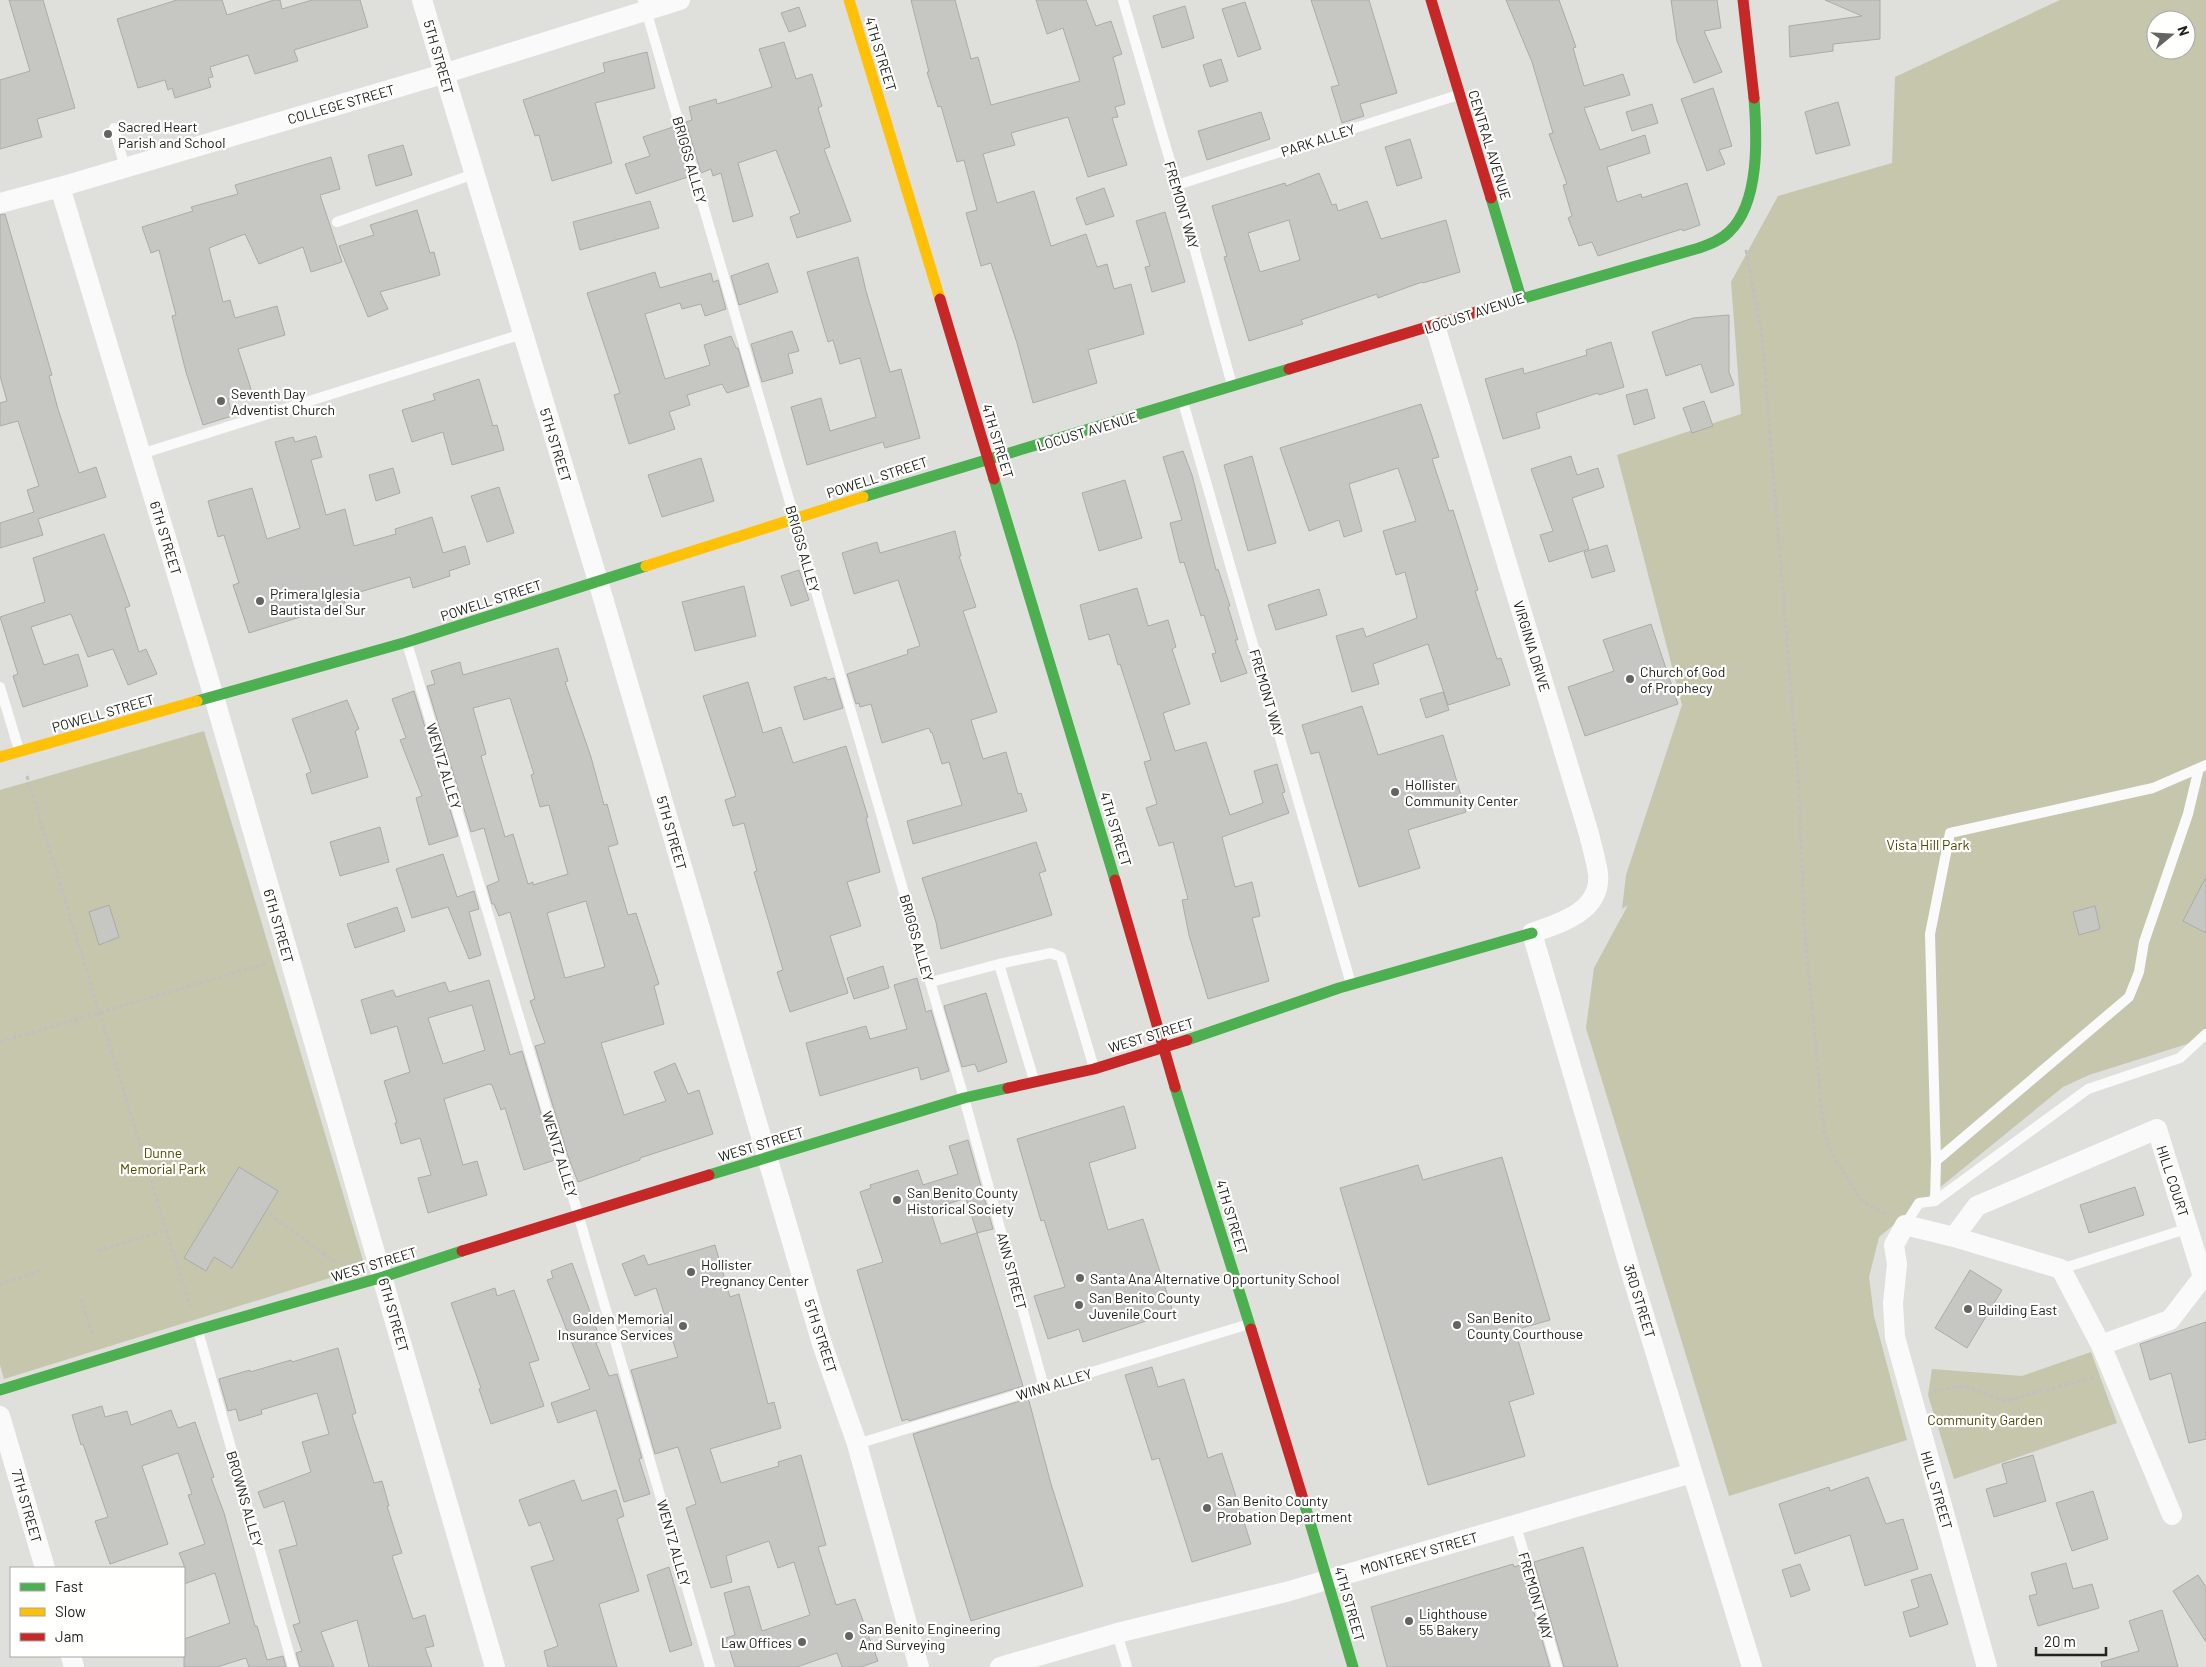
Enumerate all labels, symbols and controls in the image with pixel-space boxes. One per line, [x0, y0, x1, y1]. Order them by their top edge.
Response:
north arrow [2146, 10, 2196, 60]
street label: 4TH STREET [862, 15, 900, 93]
street label: 5TH STREET [420, 18, 458, 96]
text: N [2174, 24, 2193, 38]
street label: COLLEGE STREET [285, 81, 397, 127]
street label: CENTRAL AVENUE [1465, 88, 1515, 202]
street label: BRIGGS ALLEY [669, 114, 711, 206]
place label: Sacred Heart Parish and School [118, 118, 226, 151]
street label: PARK ALLEY [1279, 120, 1357, 160]
marker: Sacred Heart Parish and School [102, 128, 114, 140]
street label: FREMONT WAY [1161, 159, 1203, 251]
street label: LOCUST AVENUE [1422, 289, 1526, 337]
place label: Seventh Day Adventist Church [231, 385, 335, 418]
marker: Seventh Day Adventist Church [215, 395, 227, 407]
street label: 4TH STREET [979, 402, 1017, 480]
street label: 5TH STREET [537, 406, 575, 484]
street label: LOCUST AVENUE [1035, 408, 1139, 454]
street label: POWELL STREET [824, 453, 930, 501]
street label: 6TH STREET [147, 499, 185, 577]
street label: BRIGGS ALLEY [782, 503, 824, 595]
street label: POWELL STREET [438, 576, 544, 624]
place label: Primera Iglesia Bautista del Sur [270, 585, 366, 618]
marker: Primera Iglesia Bautista del Sur [254, 595, 266, 607]
street label: VIRGINIA DRIVE [1510, 598, 1554, 694]
street label: FREMONT WAY [1246, 647, 1288, 739]
place label: Church of God of Prophecy [1640, 663, 1725, 696]
marker: Church of God of Prophecy [1624, 673, 1636, 685]
street label: POWELL STREET [50, 690, 156, 736]
street label: WENTZ ALLEY [423, 721, 465, 811]
place label: Hollister Community Center [1405, 776, 1518, 809]
marker: Hollister Community Center [1389, 786, 1401, 798]
street label: 4TH STREET [1097, 790, 1135, 868]
street label: 5TH STREET [653, 794, 691, 872]
park label: Vista Hill Park [1886, 836, 1970, 853]
street label: 6TH STREET [260, 887, 298, 965]
street label: BRIGGS ALLEY [896, 892, 938, 984]
street label: WEST STREET [1106, 1014, 1196, 1056]
street label: WENTZ ALLEY [539, 1109, 581, 1199]
street label: WEST STREET [716, 1123, 806, 1165]
street label: HILL COURT [2153, 1143, 2193, 1219]
park label: Dunne Memorial Park [120, 1144, 206, 1177]
street label: 4TH STREET [1213, 1178, 1251, 1256]
place label: San Benito County Historical Society [907, 1184, 1019, 1217]
marker: San Benito County Historical Society [891, 1194, 903, 1206]
street label: ANN STREET [994, 1230, 1030, 1312]
street label: WEST STREET [329, 1243, 419, 1285]
place label: Hollister Pregnancy Center [701, 1256, 809, 1289]
street label: 3RD STREET [1621, 1262, 1659, 1340]
marker: Hollister Pregnancy Center [685, 1266, 697, 1278]
place label: Santa Ana Alternative Opportunity School [1090, 1270, 1339, 1287]
marker: Santa Ana Alternative Opportunity School [1074, 1272, 1086, 1284]
street label: 6TH STREET [375, 1276, 413, 1354]
place label: San Benito County Juvenile Court [1089, 1289, 1201, 1322]
street label: 5TH STREET [801, 1297, 841, 1375]
marker: San Benito County Juvenile Court [1073, 1299, 1085, 1311]
place label: Building East [1978, 1301, 2057, 1318]
marker: Building East [1962, 1303, 1974, 1315]
place label: San Benito County Courthouse [1467, 1309, 1583, 1342]
place label: Golden Memorial Insurance Services [558, 1310, 673, 1343]
marker: San Benito County Courthouse [1451, 1319, 1463, 1331]
marker: Golden Memorial Insurance Services [677, 1320, 689, 1332]
street label: WINN ALLEY [1014, 1364, 1094, 1404]
park label: Community Garden [1927, 1411, 2043, 1428]
street label: BROWNS ALLEY [223, 1449, 267, 1549]
street label: HILL STREET [1918, 1449, 1956, 1531]
street label: 7TH STREET [8, 1467, 46, 1545]
place label: San Benito County Probation Department [1217, 1492, 1352, 1525]
street label: WENTZ ALLEY [654, 1498, 694, 1588]
marker: San Benito County Probation Department [1201, 1502, 1213, 1514]
street label: MONTEREY STREET [1358, 1528, 1480, 1578]
street label: FREMONT WAY [1515, 1550, 1557, 1642]
street label: 4TH STREET [1331, 1565, 1369, 1643]
legend [10, 1567, 185, 1657]
text: Fast [55, 1577, 83, 1595]
text: Slow [55, 1602, 86, 1620]
place label: Lighthouse 55 Bakery [1419, 1605, 1487, 1638]
marker: Lighthouse 55 Bakery [1403, 1615, 1415, 1627]
place label: San Benito Engineering And Surveying [859, 1620, 1000, 1653]
scale bar [2036, 1624, 2106, 1656]
text: Jam [55, 1627, 84, 1645]
marker: San Benito Engineering And Surveying [843, 1630, 855, 1642]
text: 20 m [2044, 1632, 2076, 1650]
place label: Law Offices [721, 1634, 792, 1651]
marker: Law Offices [796, 1636, 808, 1648]

